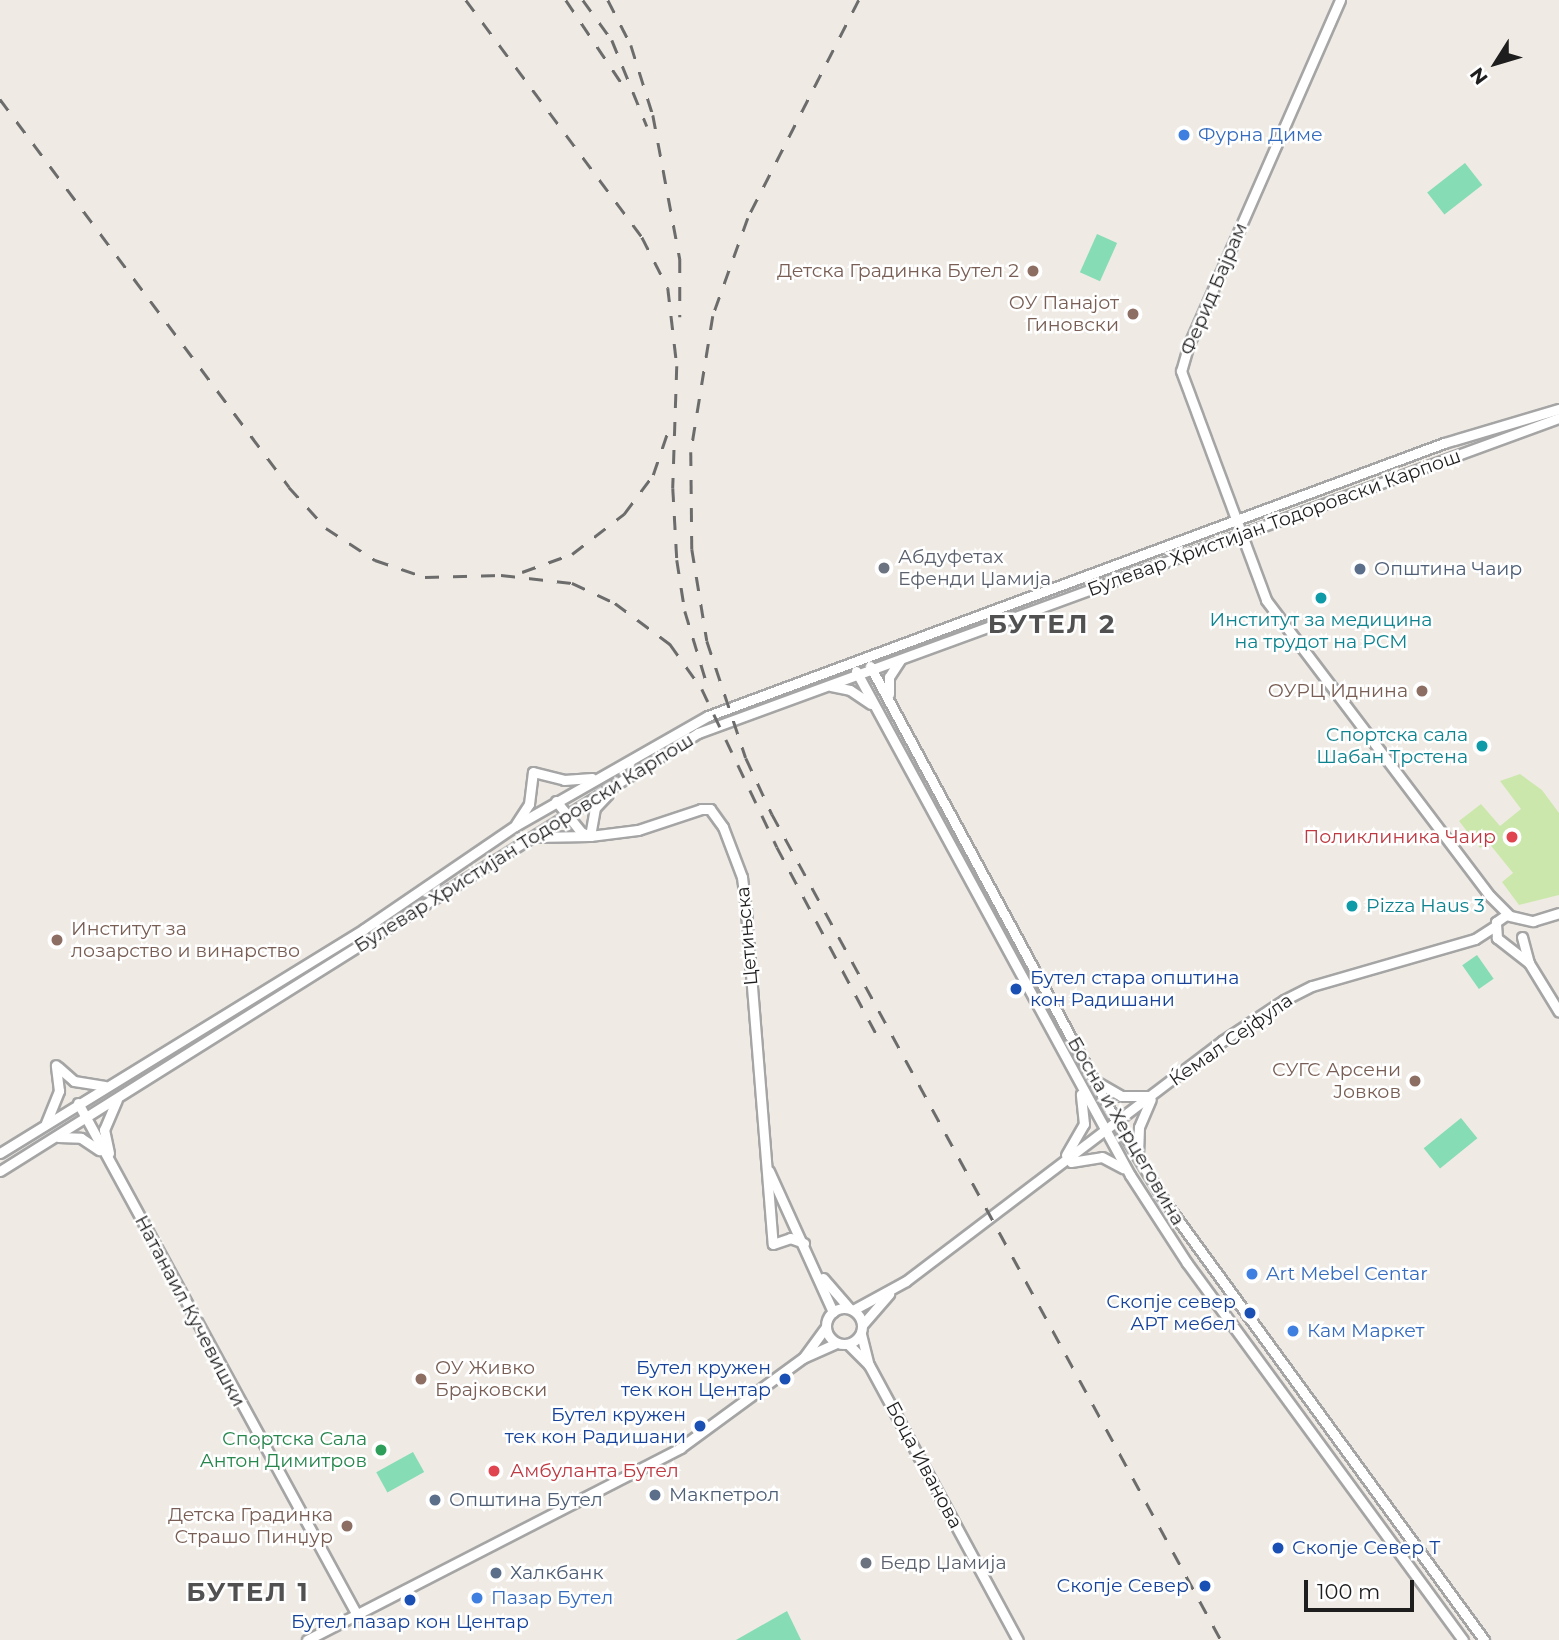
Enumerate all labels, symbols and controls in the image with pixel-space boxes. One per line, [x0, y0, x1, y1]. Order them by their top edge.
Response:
north arrow [1461, 28, 1531, 98]
text: N [1465, 63, 1493, 89]
place label: Фурна Диме [1198, 124, 1323, 146]
marker: Фурна Диме [1176, 127, 1192, 143]
street label: Ферид Бајрам [1176, 219, 1252, 359]
place label: Детска Градинка Бутел 2 [777, 260, 1019, 282]
marker: Детска Градинка Бутел 2 [1025, 263, 1041, 279]
place label: ОУ Панајот Гиновски [1009, 292, 1119, 336]
marker: ОУ Панајот Гиновски [1125, 306, 1141, 322]
street label: Булевар Христијан Тодоровски Карпош [1084, 445, 1464, 601]
place label: Абдуфетах Ефенди Џамија [898, 546, 1051, 590]
place label: Општина Чаир [1374, 558, 1522, 580]
marker: Абдуфетах Ефенди Џамија [876, 560, 892, 576]
marker: Општина Чаир [1352, 561, 1368, 577]
marker: Институт за медицина на трудот на РСМ [1313, 590, 1329, 606]
district label: БУТЕЛ 2 [989, 609, 1115, 641]
place label: Институт за медицина на трудот на РСМ [1210, 609, 1432, 653]
place label: ОУРЦ Иднина [1268, 680, 1408, 702]
marker: ОУРЦ Иднина [1414, 683, 1430, 699]
place label: Спортска сала Шабан Трстена [1316, 724, 1468, 768]
street label: Булевар Христијан Тодоровски Карпош [350, 728, 698, 958]
marker: Спортска сала Шабан Трстена [1474, 738, 1490, 754]
place label: Поликлиника Чаир [1304, 826, 1496, 848]
marker: Поликлиника Чаир [1502, 827, 1522, 847]
street label: Цетињска [731, 886, 763, 986]
place label: Pizza Haus 3 [1366, 895, 1485, 917]
marker: Pizza Haus 3 [1344, 898, 1360, 914]
place label: Институт за лозарство и винарство [71, 918, 300, 962]
marker: Институт за лозарство и винарство [49, 932, 65, 948]
place label: Бутел стара општина кон Радишани [1030, 967, 1239, 1011]
marker: Бутел стара општина кон Радишани [1008, 981, 1024, 997]
street label: Ќемал Сејфула [1165, 989, 1297, 1091]
street label: Босна и Херцеговина [1063, 1033, 1189, 1229]
place label: СУГС Арсени Јовков [1272, 1059, 1401, 1103]
marker: СУГС Арсени Јовков [1407, 1073, 1423, 1089]
street label: Натанаил Кучевишки [130, 1211, 250, 1411]
place label: Art Mebel Centar [1266, 1263, 1428, 1285]
marker: Art Mebel Centar [1244, 1266, 1260, 1282]
place label: Скопје север АРТ мебел [1106, 1291, 1236, 1335]
marker: Скопје север АРТ мебел [1242, 1305, 1258, 1321]
place label: Кам Маркет [1307, 1320, 1425, 1342]
marker: Кам Маркет [1285, 1323, 1301, 1339]
place label: ОУ Живко Брајковски [435, 1357, 547, 1401]
place label: Бутел кружен тек кон Центар [621, 1357, 771, 1401]
marker: ОУ Живко Брајковски [413, 1371, 429, 1387]
marker: Бутел кружен тек кон Центар [777, 1371, 793, 1387]
street label: Боца Иванова [881, 1398, 967, 1532]
place label: Бутел кружен тек кон Радишани [505, 1404, 686, 1448]
marker: Бутел кружен тек кон Радишани [692, 1418, 708, 1434]
place label: Спортска Сала Антон Димитров [200, 1428, 367, 1472]
marker: Спортска Сала Антон Димитров [373, 1442, 389, 1458]
place label: Амбуланта Бутел [510, 1460, 679, 1482]
marker: Амбуланта Бутел [484, 1461, 504, 1481]
place label: Макпетрол [669, 1484, 780, 1506]
marker: Макпетрол [647, 1487, 663, 1503]
place label: Општина Бутел [449, 1489, 603, 1511]
marker: Општина Бутел [427, 1492, 443, 1508]
place label: Детска Градинка Страшо Пинџур [168, 1504, 333, 1548]
marker: Детска Градинка Страшо Пинџур [339, 1518, 355, 1534]
place label: Скопје Север Т [1292, 1537, 1441, 1559]
marker: Скопје Север Т [1270, 1540, 1286, 1556]
place label: Бедр Џамија [880, 1552, 1006, 1574]
marker: Бедр Џамија [858, 1555, 874, 1571]
place label: Халкбанк [510, 1562, 603, 1584]
marker: Халкбанк [488, 1565, 504, 1581]
scale bar [1307, 1566, 1417, 1610]
place label: Скопје Север [1057, 1575, 1189, 1597]
marker: Скопје Север [1195, 1576, 1215, 1596]
district label: БУТЕЛ 1 [187, 1577, 309, 1609]
text: 100 m [1317, 1579, 1380, 1604]
place label: Пазар Бутел [491, 1587, 613, 1609]
marker: Пазар Бутел [469, 1590, 485, 1606]
marker: Бутел пазар кон Центар [402, 1592, 418, 1608]
place label: Бутел пазар кон Центар [291, 1611, 529, 1633]

